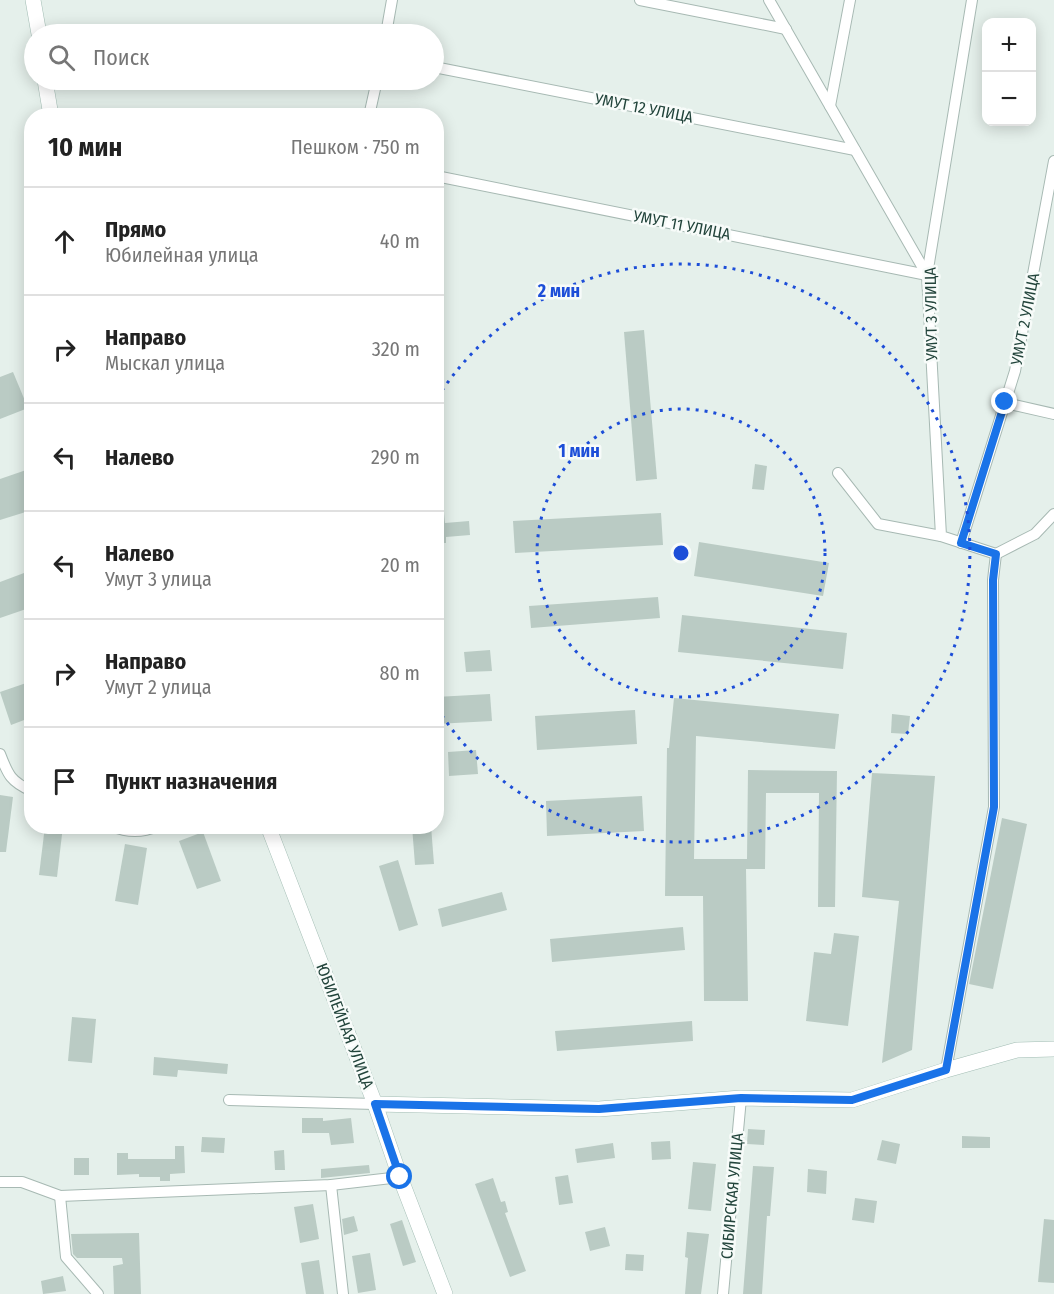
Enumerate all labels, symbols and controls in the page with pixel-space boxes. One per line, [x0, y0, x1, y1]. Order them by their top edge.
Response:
map controls [982, 18, 1036, 126]
button: + [982, 18, 1036, 72]
search box [24, 24, 444, 90]
icon: search [45, 41, 78, 74]
text: Поиск [93, 44, 149, 71]
button: − [982, 72, 1036, 126]
street label: УМУТ 12 УЛИЦА [592, 89, 695, 127]
text: 10 мин [48, 132, 122, 163]
text: Пешком · 750 m [291, 135, 420, 159]
street label: УМУТ 11 УЛИЦА [631, 206, 733, 244]
text: Прямо [105, 216, 166, 243]
icon: ahead [48, 225, 81, 258]
text: 40 m [380, 229, 420, 253]
text: Юбилейная улица [105, 243, 259, 267]
street label: УМУТ 3 УЛИЦА [921, 266, 941, 362]
street label: УМУТ 2 УЛИЦА [1007, 271, 1043, 368]
text: 2 мин [537, 280, 580, 302]
text: Направо [105, 324, 186, 351]
icon: right [48, 333, 81, 366]
text: 320 m [372, 337, 420, 361]
text: Мыскал улица [105, 351, 225, 375]
route end [991, 388, 1017, 414]
text: 1 мин [558, 440, 600, 462]
icon: left [48, 441, 81, 474]
text: Налево [105, 444, 174, 471]
text: 290 m [371, 445, 420, 469]
text: Налево [105, 540, 174, 567]
centre of rings [671, 543, 691, 563]
icon: left [48, 549, 81, 582]
text: 20 m [381, 553, 420, 577]
text: Умут 3 улица [105, 567, 212, 591]
text: Направо [105, 648, 186, 675]
icon: right [48, 657, 81, 690]
text: 80 m [380, 661, 420, 685]
text: Умут 2 улица [105, 675, 212, 699]
icon: arrive [48, 765, 81, 798]
text: Пункт назначения [105, 768, 277, 795]
street label: ЮБИЛЕЙНАЯ УЛИЦА [312, 960, 378, 1092]
street label: СИБИРСКАЯ УЛИЦА [717, 1132, 747, 1260]
route start [386, 1163, 412, 1189]

